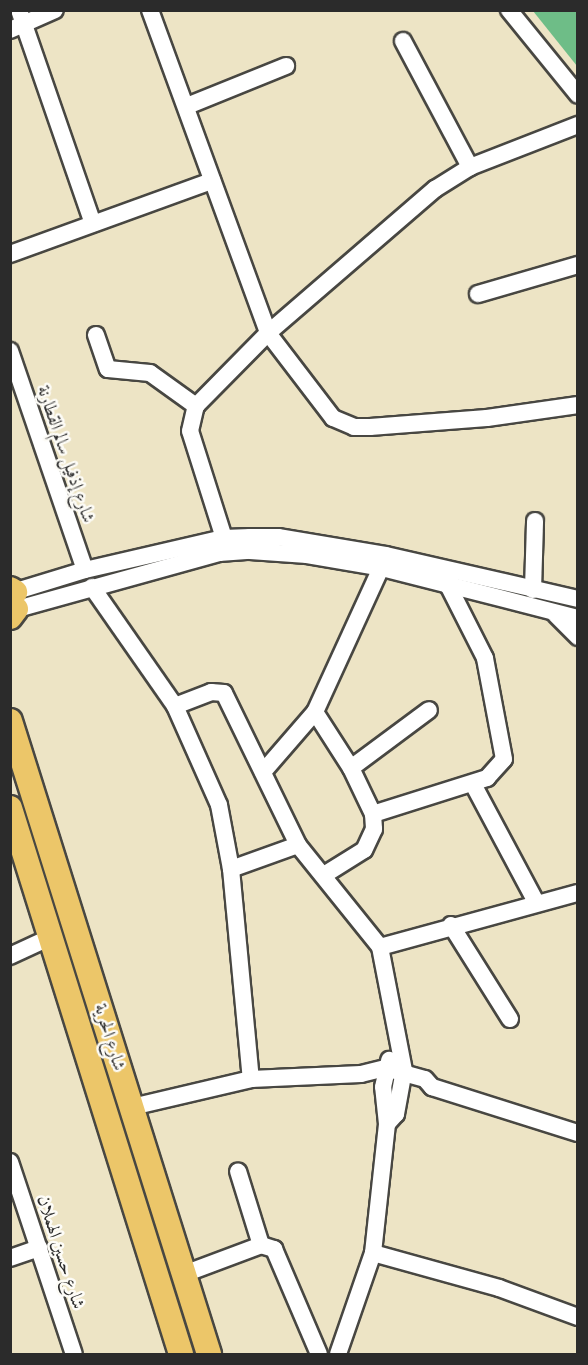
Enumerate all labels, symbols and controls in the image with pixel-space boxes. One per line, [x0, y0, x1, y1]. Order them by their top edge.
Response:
street label: شارع إذفيل سالم القطارنة [32, 383, 100, 525]
street label: شارع الحرية [90, 1001, 130, 1073]
street label: شارع حسين الهملان [32, 1193, 90, 1311]

